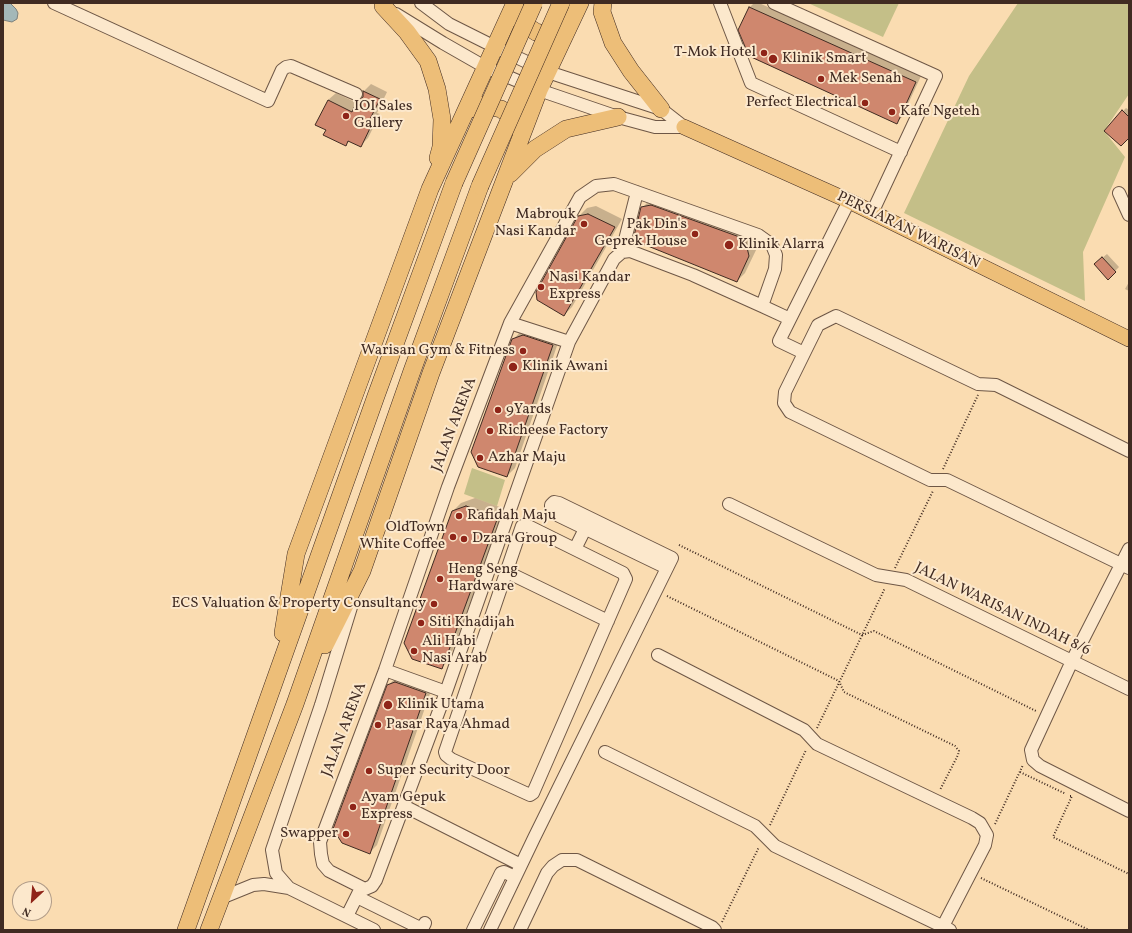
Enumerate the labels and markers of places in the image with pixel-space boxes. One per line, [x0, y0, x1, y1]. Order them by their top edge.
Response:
place label: T-Mok Hotel [674, 44, 756, 62]
marker: T-Mok Hotel [759, 48, 769, 58]
place label: Klinik Smart [782, 50, 866, 68]
marker: Klinik Smart [767, 53, 779, 65]
place label: Mek Senah [829, 70, 902, 88]
marker: Mek Senah [816, 74, 826, 84]
place label: Perfect Electrical [746, 94, 857, 112]
place label: IOI Sales Gallery [354, 98, 412, 133]
marker: Perfect Electrical [860, 98, 870, 108]
place label: Kafe Ngeteh [900, 103, 980, 121]
marker: Kafe Ngeteh [887, 107, 897, 117]
marker: IOI Sales Gallery [341, 111, 351, 121]
place label: Mabrouk Nasi Kandar [495, 206, 576, 241]
place label: Pak Din's Geprek House [594, 216, 687, 251]
marker: Mabrouk Nasi Kandar [579, 219, 589, 229]
marker: Pak Din's Geprek House [690, 229, 700, 239]
place label: Klinik Alarra [738, 236, 824, 254]
marker: Klinik Alarra [723, 239, 735, 251]
place label: Nasi Kandar Express [549, 269, 630, 304]
marker: Nasi Kandar Express [536, 282, 546, 292]
place label: Warisan Gym & Fitness [361, 342, 515, 360]
marker: Warisan Gym & Fitness [518, 346, 528, 356]
place label: Klinik Awani [522, 358, 608, 376]
marker: Klinik Awani [507, 361, 519, 373]
place label: 9Yards [506, 401, 551, 419]
marker: 9Yards [493, 405, 503, 415]
place label: Richeese Factory [498, 422, 608, 440]
marker: Richeese Factory [485, 426, 495, 436]
place label: Azhar Maju [488, 449, 566, 467]
marker: Azhar Maju [475, 453, 485, 463]
place label: Rafidah Maju [467, 507, 556, 525]
marker: Rafidah Maju [454, 511, 464, 521]
place label: OldTown White Coffee [359, 519, 445, 554]
place label: Dzara Group [472, 530, 557, 548]
marker: OldTown White Coffee [448, 532, 458, 542]
marker: Dzara Group [459, 534, 469, 544]
place label: Heng Seng Hardware [448, 561, 518, 596]
marker: Heng Seng Hardware [435, 574, 445, 584]
place label: ECS Valuation & Property Consultancy [172, 595, 426, 613]
marker: ECS Valuation & Property Consultancy [429, 599, 439, 609]
place label: Siti Khadijah [429, 614, 515, 632]
marker: Siti Khadijah [416, 618, 426, 628]
place label: Ali Habi Nasi Arab [422, 633, 487, 668]
marker: Ali Habi Nasi Arab [409, 646, 419, 656]
place label: Klinik Utama [397, 696, 484, 714]
marker: Klinik Utama [382, 699, 394, 711]
place label: Pasar Raya Ahmad [386, 716, 510, 734]
marker: Pasar Raya Ahmad [373, 720, 383, 730]
place label: Super Security Door [377, 762, 510, 780]
marker: Super Security Door [364, 766, 374, 776]
place label: Ayam Gepuk Express [361, 789, 446, 824]
marker: Ayam Gepuk Express [348, 802, 358, 812]
place label: Swapper [280, 825, 338, 843]
marker: Swapper [341, 829, 351, 839]

